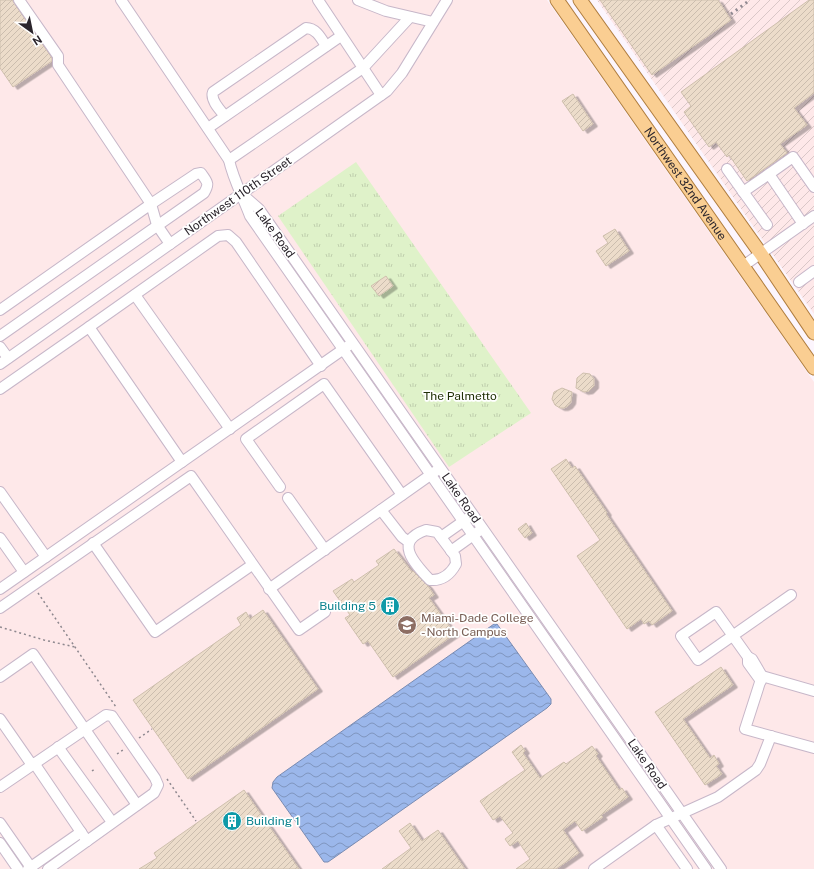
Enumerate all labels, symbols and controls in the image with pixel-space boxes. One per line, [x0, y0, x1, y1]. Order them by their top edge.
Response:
north arrow [12, 12, 52, 52]
text: N [31, 33, 44, 48]
street label: Northwest 32nd Avenue [641, 125, 730, 243]
street label: Northwest 110th Street [182, 153, 295, 238]
street label: Lake Road [252, 205, 298, 261]
park label: The Palmetto [423, 389, 497, 403]
street label: Lake Road [439, 470, 483, 526]
building icon: Building 5 [379, 595, 401, 617]
place label: Building 5 [319, 599, 376, 613]
place label: Miami-Dade College - North Campus [421, 611, 534, 639]
school or university icon: Miami-Dade College - North Campus [396, 614, 418, 636]
street label: Lake Road [625, 736, 669, 792]
building icon: Building 1 [221, 810, 243, 832]
place label: Building 1 [246, 814, 300, 828]

